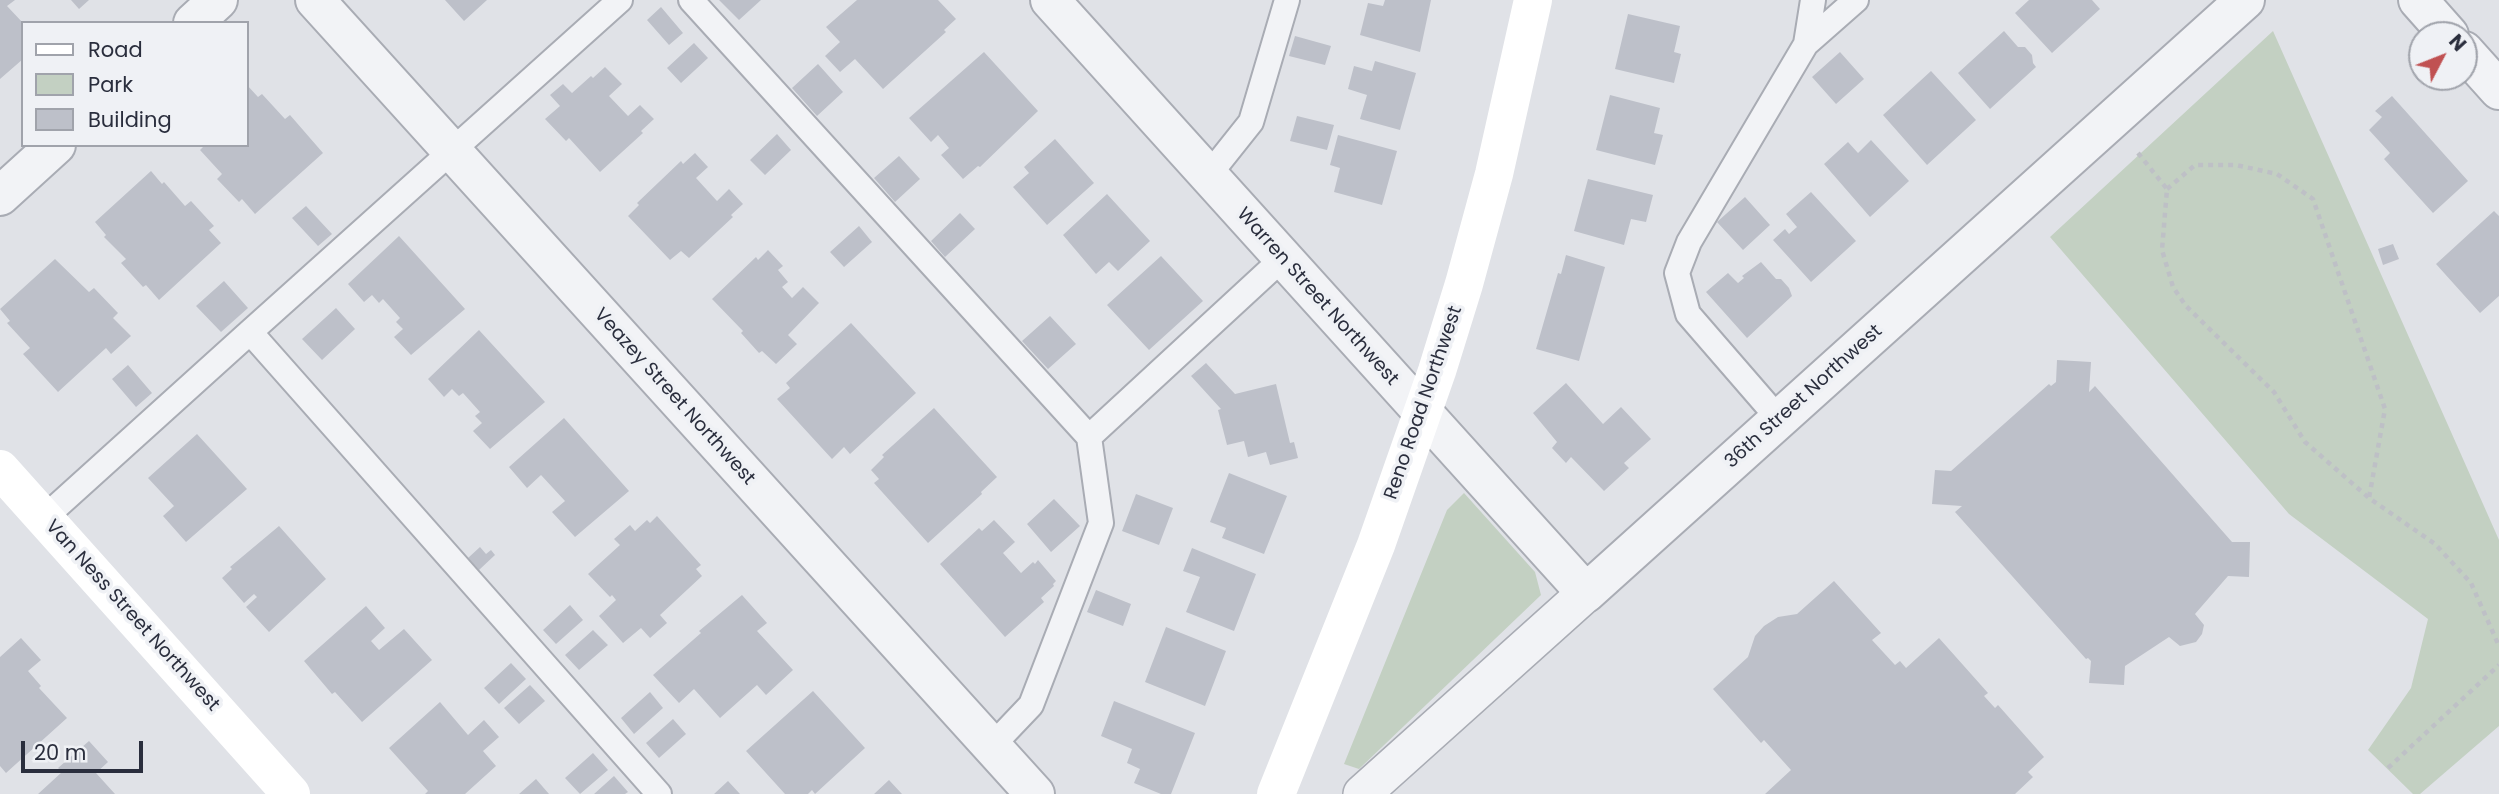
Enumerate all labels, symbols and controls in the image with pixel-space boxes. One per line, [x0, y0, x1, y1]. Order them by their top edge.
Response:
legend [21, 21, 248, 147]
north arrow [2408, 21, 2478, 91]
text: N [2443, 29, 2472, 57]
text: Road [88, 35, 143, 64]
text: Park [88, 70, 133, 99]
text: Building [88, 105, 172, 134]
street label: Warren Street Northwest [1231, 203, 1403, 391]
street label: Reno Road Northwest [1380, 303, 1468, 503]
street label: Veazey Street Northwest [588, 304, 760, 490]
street label: 36th Street Northwest [1721, 320, 1887, 474]
street label: Van Ness Street Northwest [40, 516, 224, 716]
scale bar [24, 728, 147, 772]
text: 20 m [34, 738, 87, 767]

